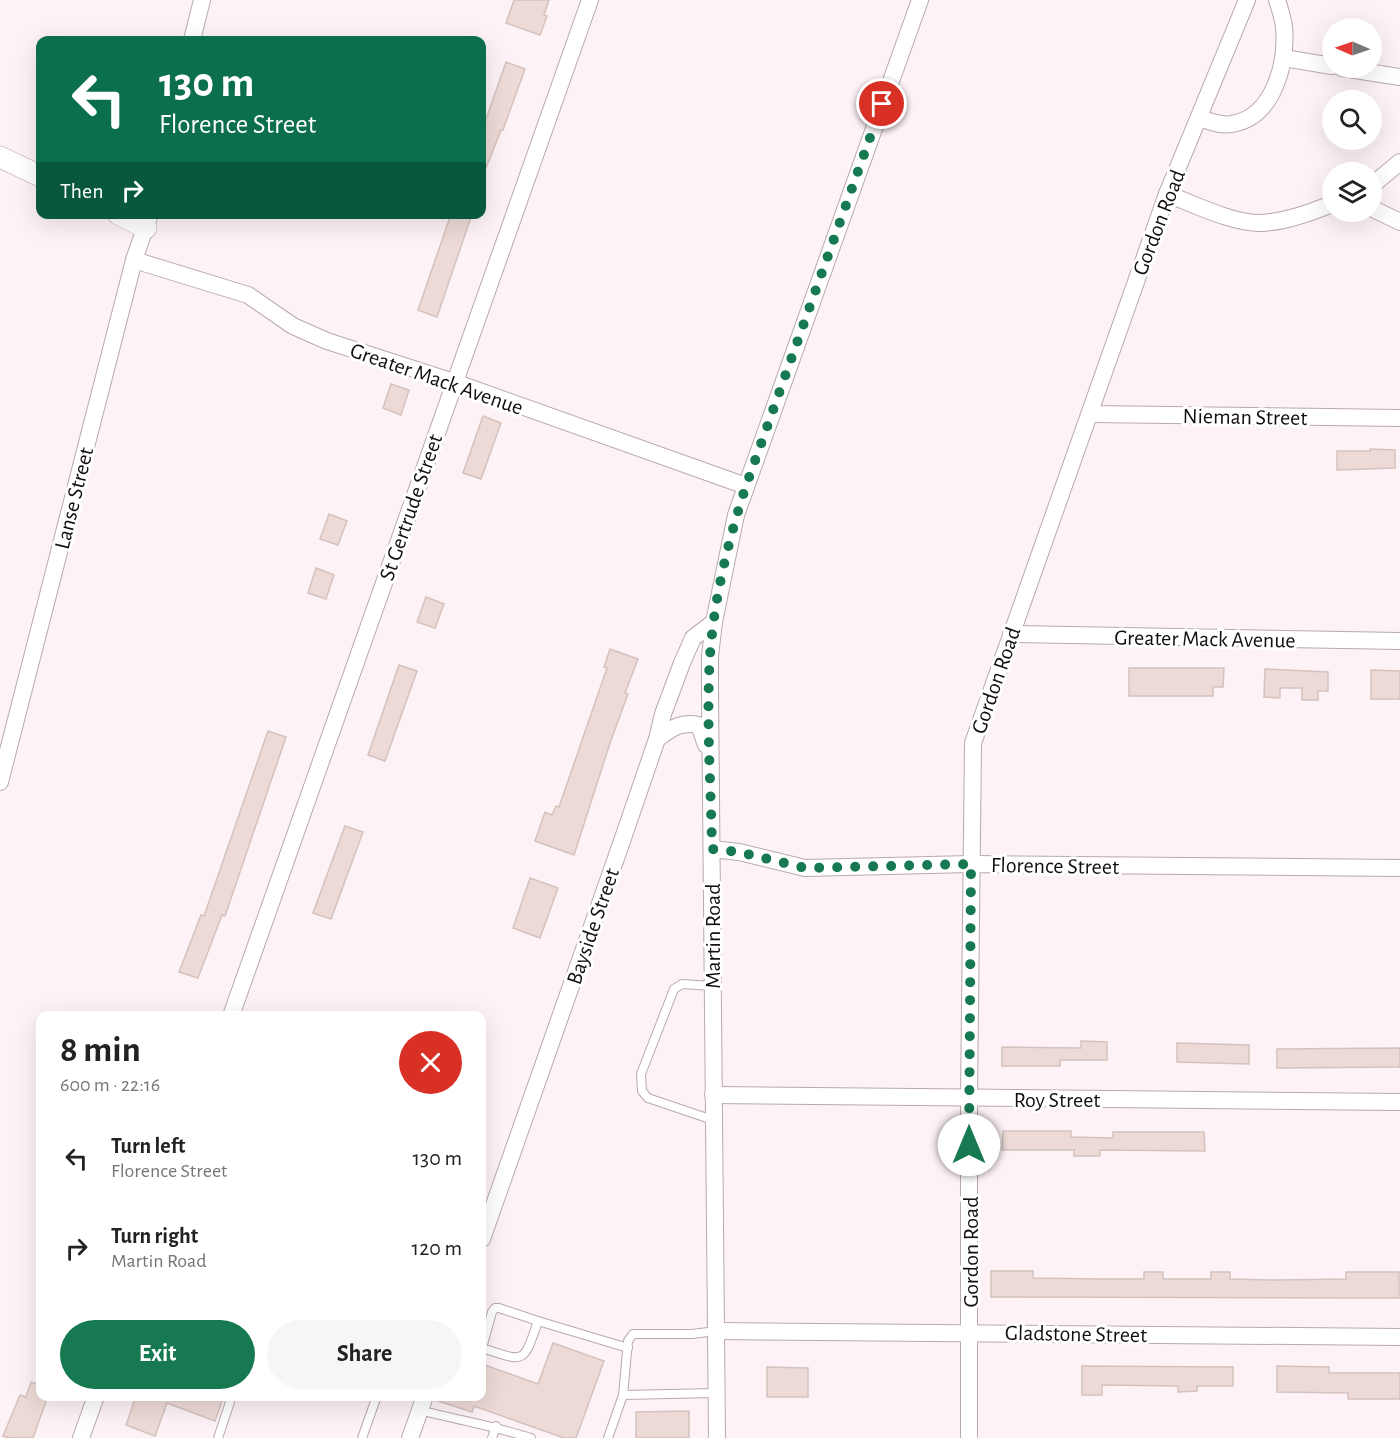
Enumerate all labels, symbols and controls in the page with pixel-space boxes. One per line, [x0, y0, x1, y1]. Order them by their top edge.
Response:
north arrow [1322, 18, 1382, 78]
map controls [1322, 18, 1382, 222]
icon: left [60, 60, 138, 138]
text: 130 m [159, 62, 254, 104]
pin [856, 78, 907, 129]
icon: arrive [865, 87, 898, 120]
button: search [1322, 90, 1382, 150]
text: Florence Street [159, 111, 316, 138]
button: layers [1322, 162, 1382, 222]
street label: Gordon Road [1129, 167, 1189, 278]
icon: right [116, 174, 149, 207]
text: Then [60, 180, 104, 202]
street label: Greater Mack Avenue [347, 339, 526, 419]
street label: Nieman Street [1182, 405, 1308, 429]
street label: St Gertrude Street [376, 431, 446, 583]
street label: Lanse Street [51, 445, 97, 551]
street label: Gordon Road [967, 624, 1024, 736]
street label: Greater Mack Avenue [1114, 626, 1296, 652]
street label: Florence Street [991, 854, 1119, 878]
street label: Bayside Street [563, 865, 623, 987]
street label: Martin Road [702, 883, 724, 989]
button: close [399, 1031, 462, 1094]
text: 8 min [60, 1032, 141, 1068]
text: 600 m · 22:16 [60, 1075, 160, 1095]
street label: Roy Street [1014, 1089, 1100, 1111]
position arrow [937, 1113, 1001, 1177]
text: Turn left [111, 1135, 185, 1157]
icon: left [60, 1142, 93, 1175]
text: 130 m [413, 1147, 462, 1169]
text: Florence Street [111, 1161, 228, 1181]
street label: Gordon Road [960, 1196, 982, 1308]
text: Turn right [111, 1225, 198, 1247]
icon: right [60, 1232, 93, 1265]
text: 120 m [412, 1237, 462, 1259]
text: Martin Road [111, 1251, 207, 1271]
button: Exit [60, 1320, 255, 1389]
button: Share [267, 1320, 462, 1389]
street label: Gladstone Street [1005, 1322, 1147, 1346]

